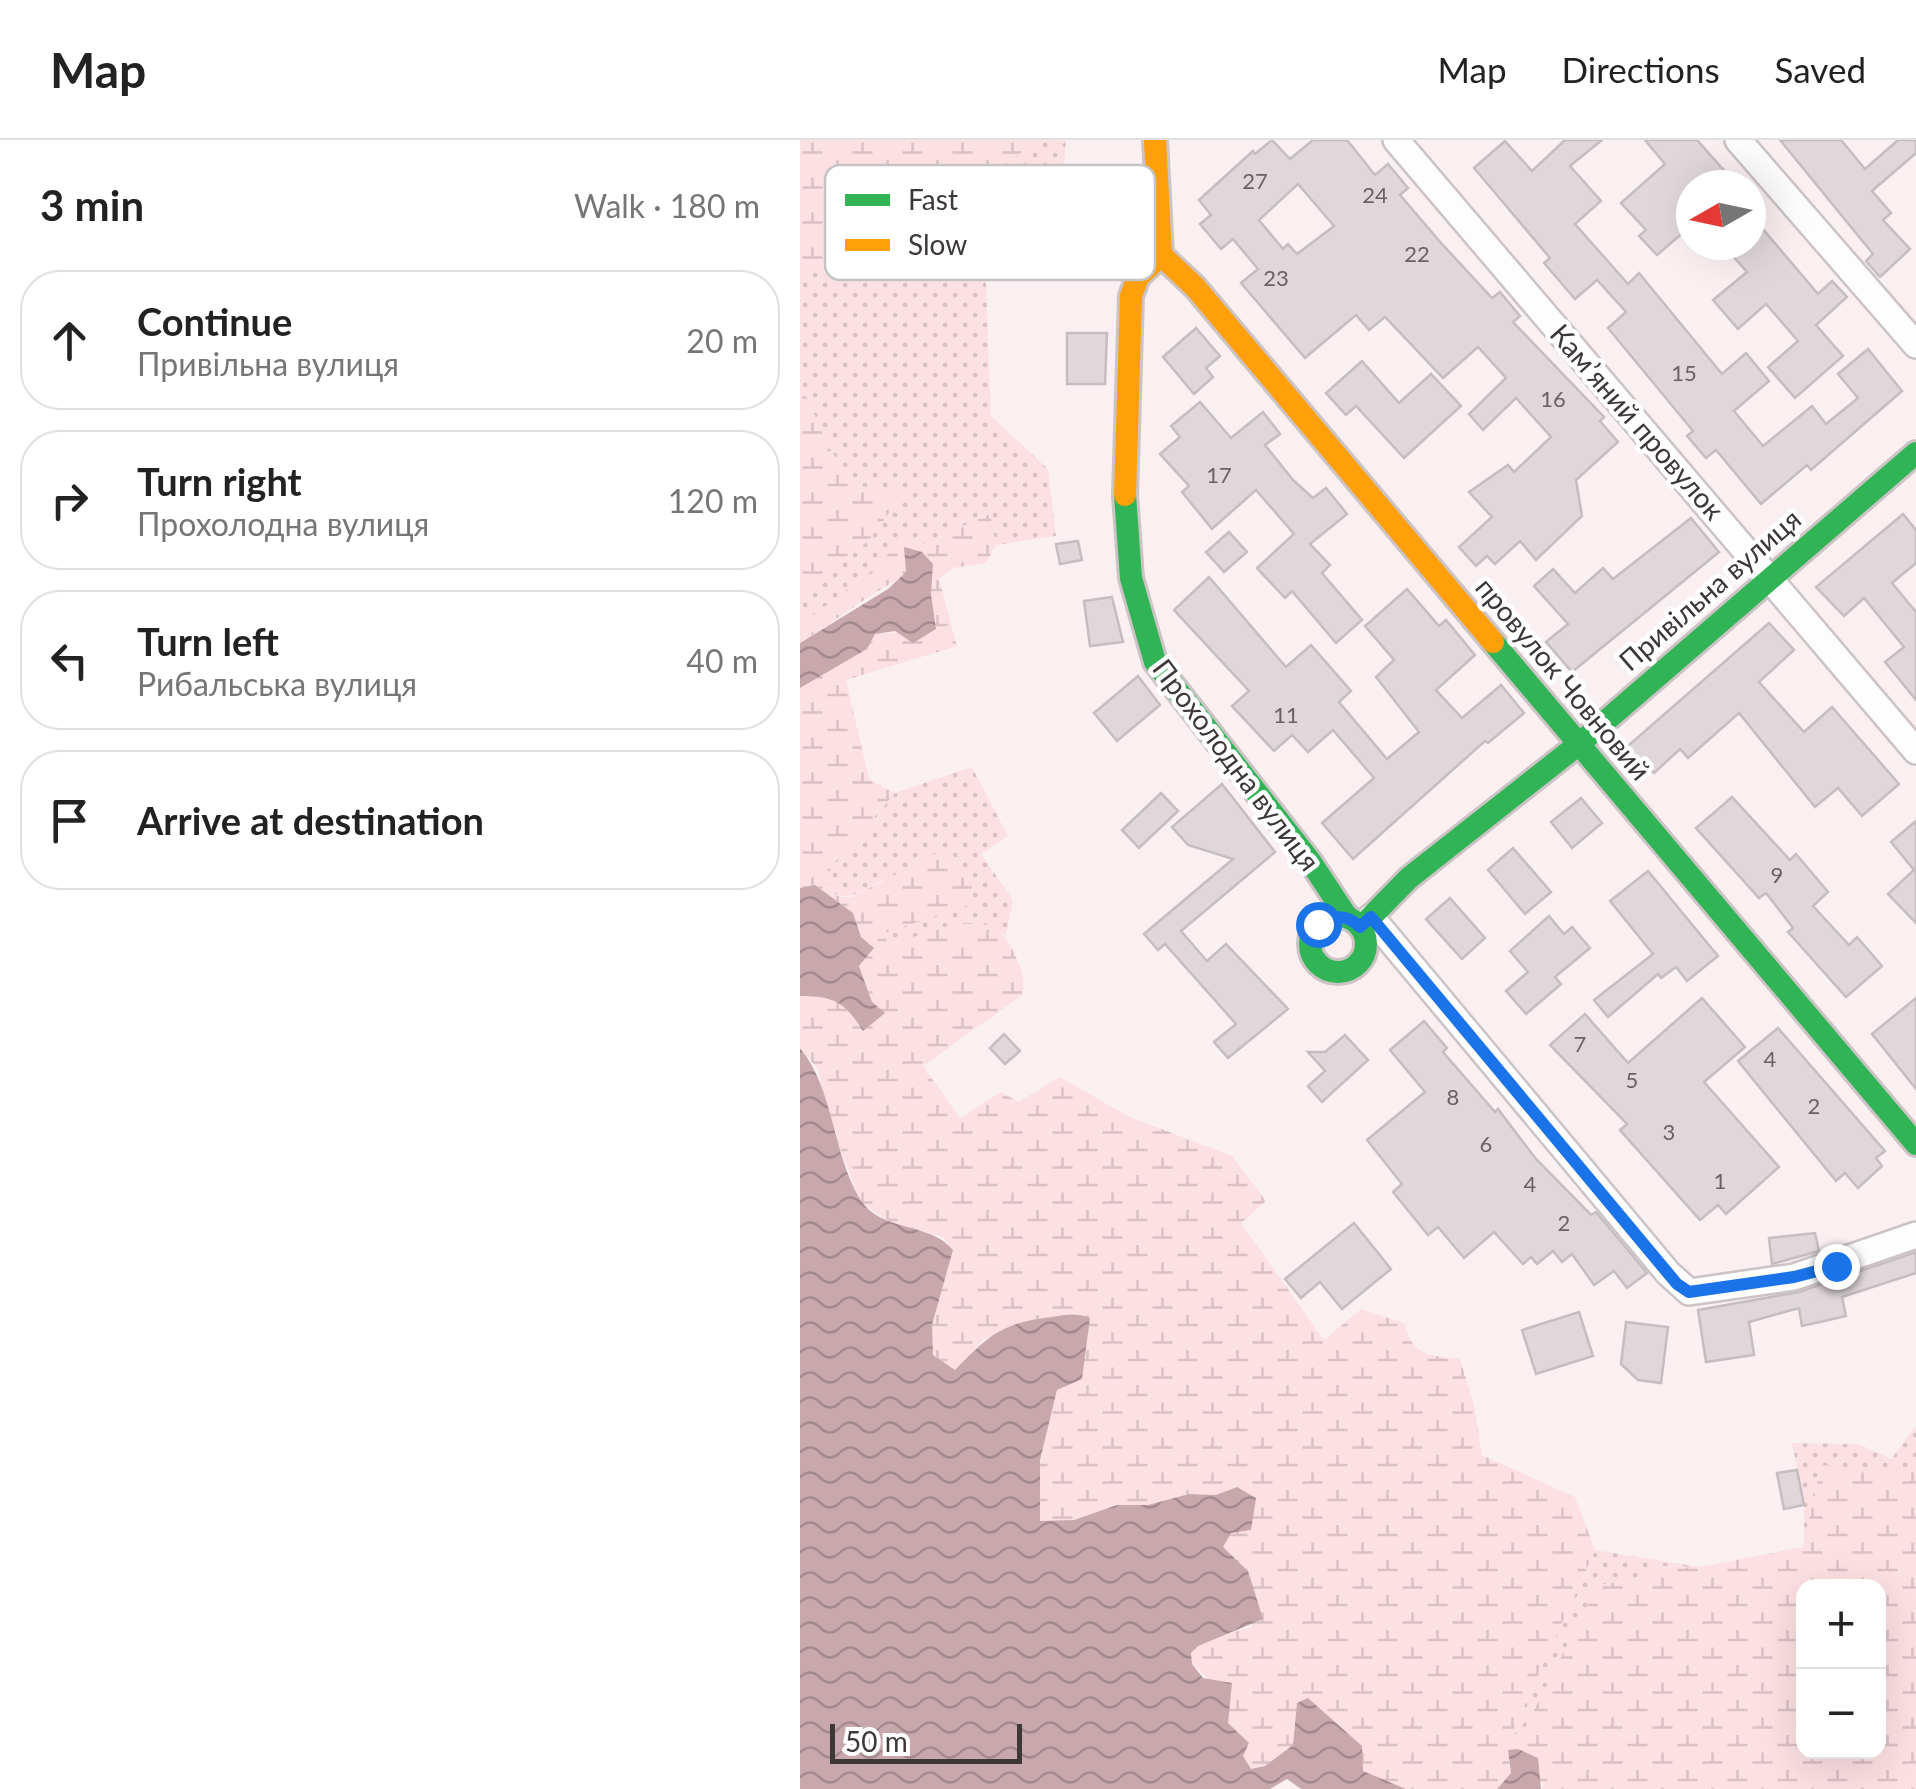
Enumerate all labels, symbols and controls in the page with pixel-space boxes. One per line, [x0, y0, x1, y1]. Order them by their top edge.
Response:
text: Map [50, 41, 146, 98]
text: Map [1438, 48, 1507, 90]
text: Directions [1562, 48, 1720, 90]
text: Saved [1775, 48, 1866, 90]
legend [825, 165, 1155, 280]
house number: 27 [1242, 167, 1268, 194]
north arrow [1676, 170, 1766, 260]
text: 3 min [40, 180, 144, 230]
house number: 24 [1362, 181, 1388, 208]
text: Fast [908, 182, 958, 216]
text: Walk · 180 m [574, 186, 760, 225]
text: Slow [908, 227, 967, 261]
house number: 22 [1404, 240, 1430, 267]
house number: 23 [1263, 264, 1289, 291]
text: Continue [137, 298, 292, 344]
icon: ahead [42, 313, 97, 368]
street label: Камʼяний провулок [1544, 317, 1732, 526]
text: 20 m [686, 321, 758, 360]
text: Привільна вулиця [137, 344, 399, 383]
house number: 15 [1671, 359, 1697, 386]
house number: 16 [1540, 385, 1566, 412]
text: Turn right [137, 458, 302, 504]
house number: 17 [1206, 461, 1232, 488]
icon: right [42, 473, 97, 528]
text: 120 m [668, 481, 758, 520]
street label: Привільна вулиця [1612, 501, 1807, 677]
text: Прохолодна вулиця [137, 504, 429, 543]
street label: провулок Човновий [1469, 570, 1658, 786]
text: Turn left [137, 618, 279, 664]
icon: left [42, 633, 97, 688]
text: 40 m [686, 641, 758, 680]
street label: Прохолодна вулиця [1146, 652, 1327, 877]
text: Рибальська вулиця [137, 664, 417, 703]
house number: 11 [1273, 701, 1299, 728]
icon: arrive [42, 793, 97, 848]
text: Arrive at destination [137, 797, 484, 843]
house number: 9 [1771, 861, 1783, 888]
route start [1296, 902, 1342, 948]
house number: 7 [1574, 1030, 1586, 1057]
house number: 4 [1764, 1045, 1777, 1072]
house number: 5 [1626, 1066, 1638, 1093]
house number: 8 [1447, 1083, 1459, 1110]
house number: 2 [1808, 1092, 1820, 1119]
house number: 3 [1663, 1118, 1675, 1145]
house number: 6 [1480, 1130, 1492, 1157]
house number: 1 [1714, 1167, 1726, 1194]
house number: 4 [1524, 1170, 1537, 1197]
house number: 2 [1558, 1209, 1570, 1236]
route end [1814, 1244, 1860, 1290]
map controls [1796, 1579, 1886, 1759]
button: + [1796, 1579, 1886, 1669]
button: − [1796, 1669, 1886, 1759]
scale bar [830, 1719, 1022, 1764]
text: 50 m [845, 1724, 908, 1758]

